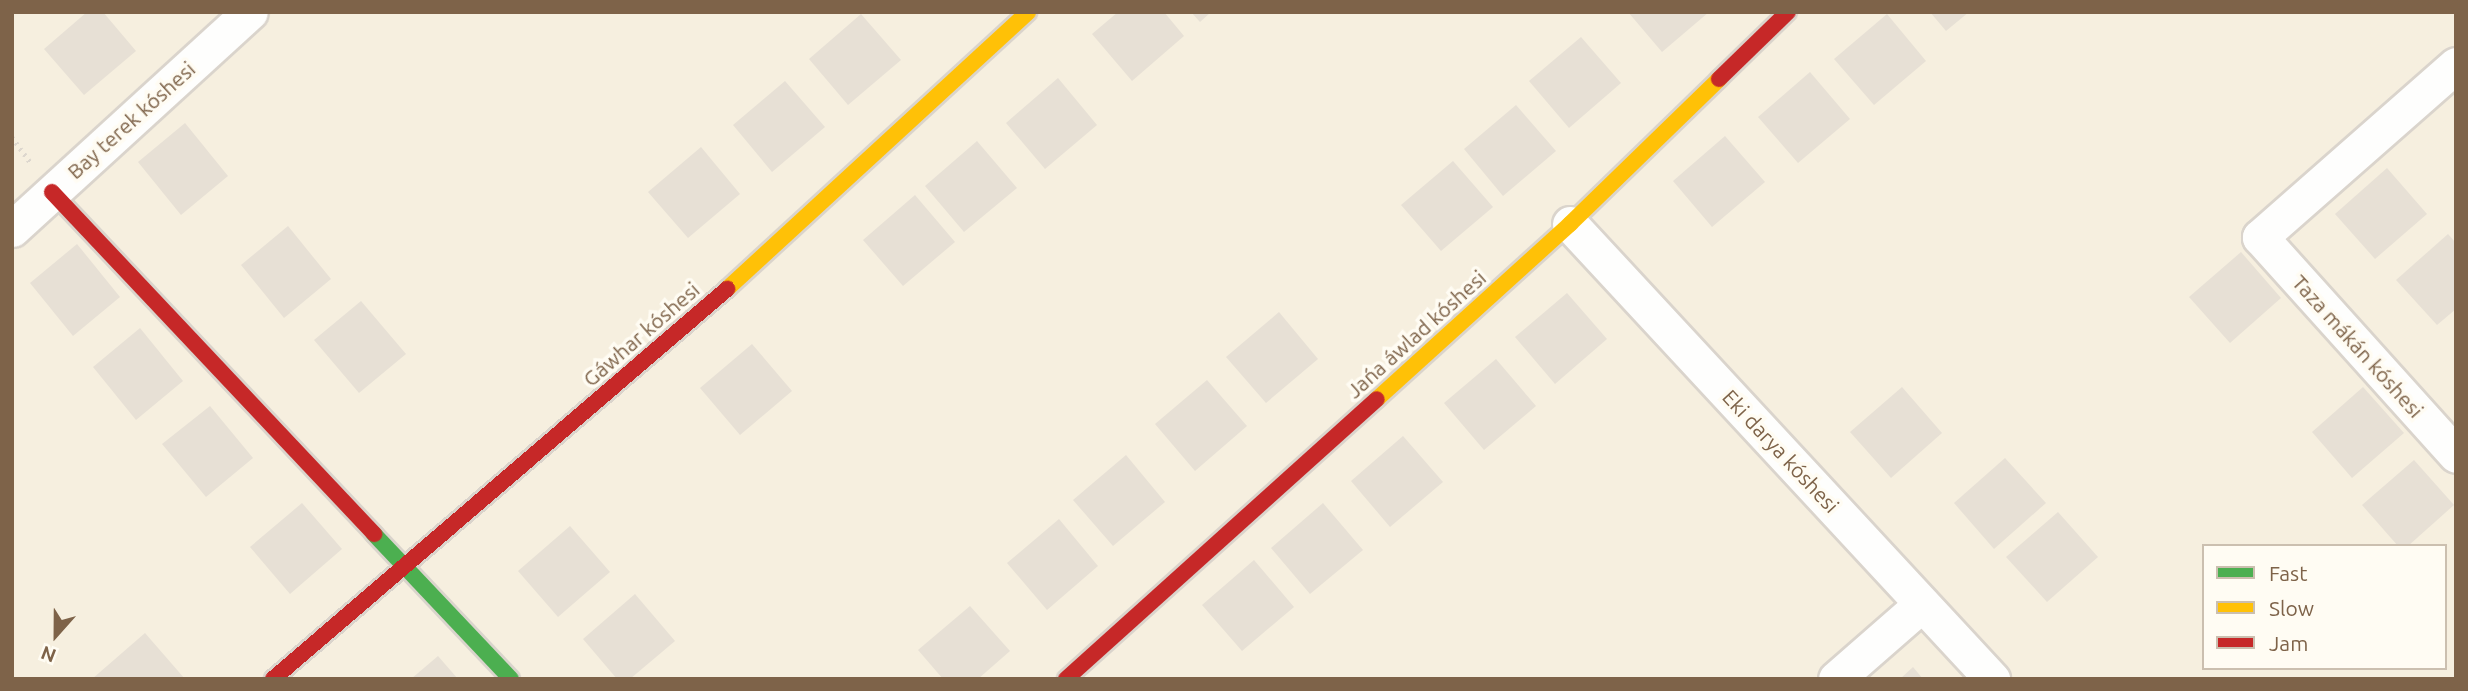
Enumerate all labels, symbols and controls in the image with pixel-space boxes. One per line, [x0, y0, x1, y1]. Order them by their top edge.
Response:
street label: Bay terek kóshesi [62, 56, 200, 184]
street label: Jańa áwlad kóshesi [1341, 265, 1491, 403]
street label: Taza mákán kóshesi [2287, 269, 2429, 423]
street label: Gáwhar kóshesi [578, 277, 704, 391]
street label: Eki darya kóshesi [1718, 384, 1844, 518]
legend [2202, 544, 2447, 670]
text: Fast [2269, 561, 2307, 585]
text: Slow [2269, 596, 2314, 620]
north arrow [21, 600, 91, 670]
text: Jam [2269, 631, 2308, 655]
text: N [38, 642, 59, 667]

